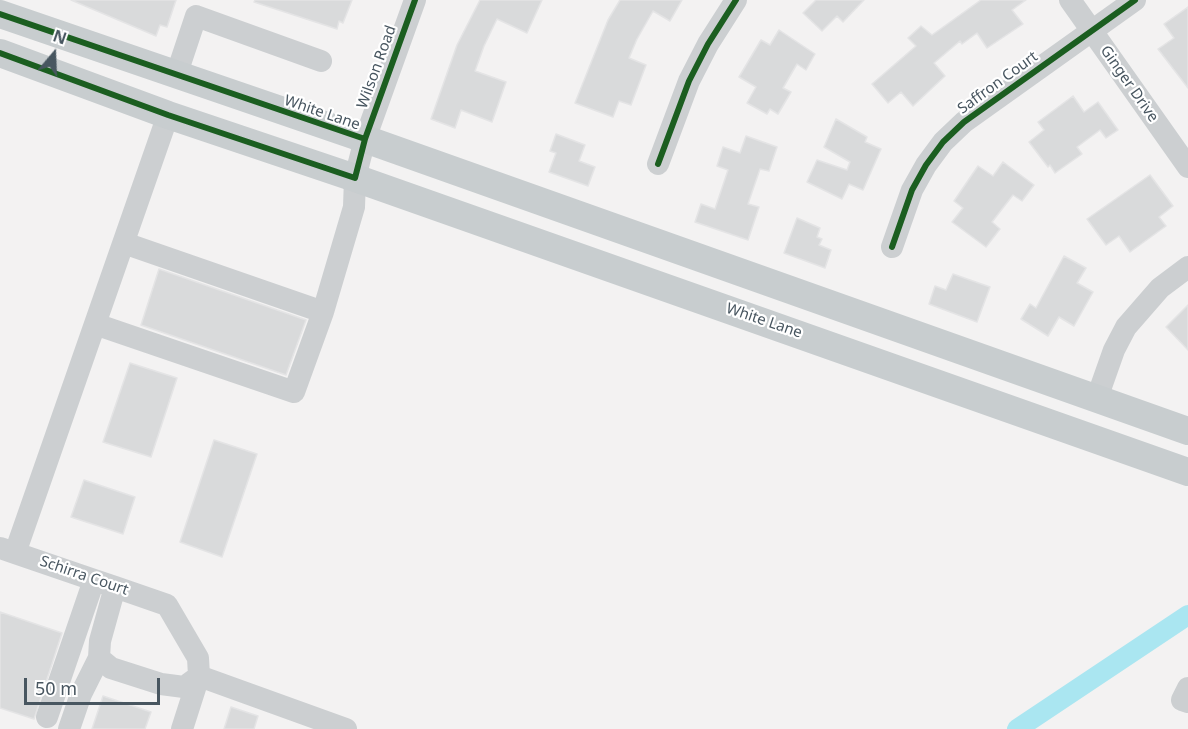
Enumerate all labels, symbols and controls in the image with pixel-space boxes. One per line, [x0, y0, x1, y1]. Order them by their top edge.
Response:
street label: Wilson Road [354, 23, 400, 111]
north arrow [24, 24, 84, 84]
text: N [50, 24, 70, 49]
street label: Ginger Drive [1096, 42, 1162, 126]
street label: Saffron Court [954, 48, 1042, 118]
street label: White Lane [282, 92, 362, 134]
street label: White Lane [724, 300, 804, 342]
street label: Schirra Court [37, 552, 131, 600]
scale bar [27, 666, 164, 704]
text: 50 m [35, 676, 77, 700]

